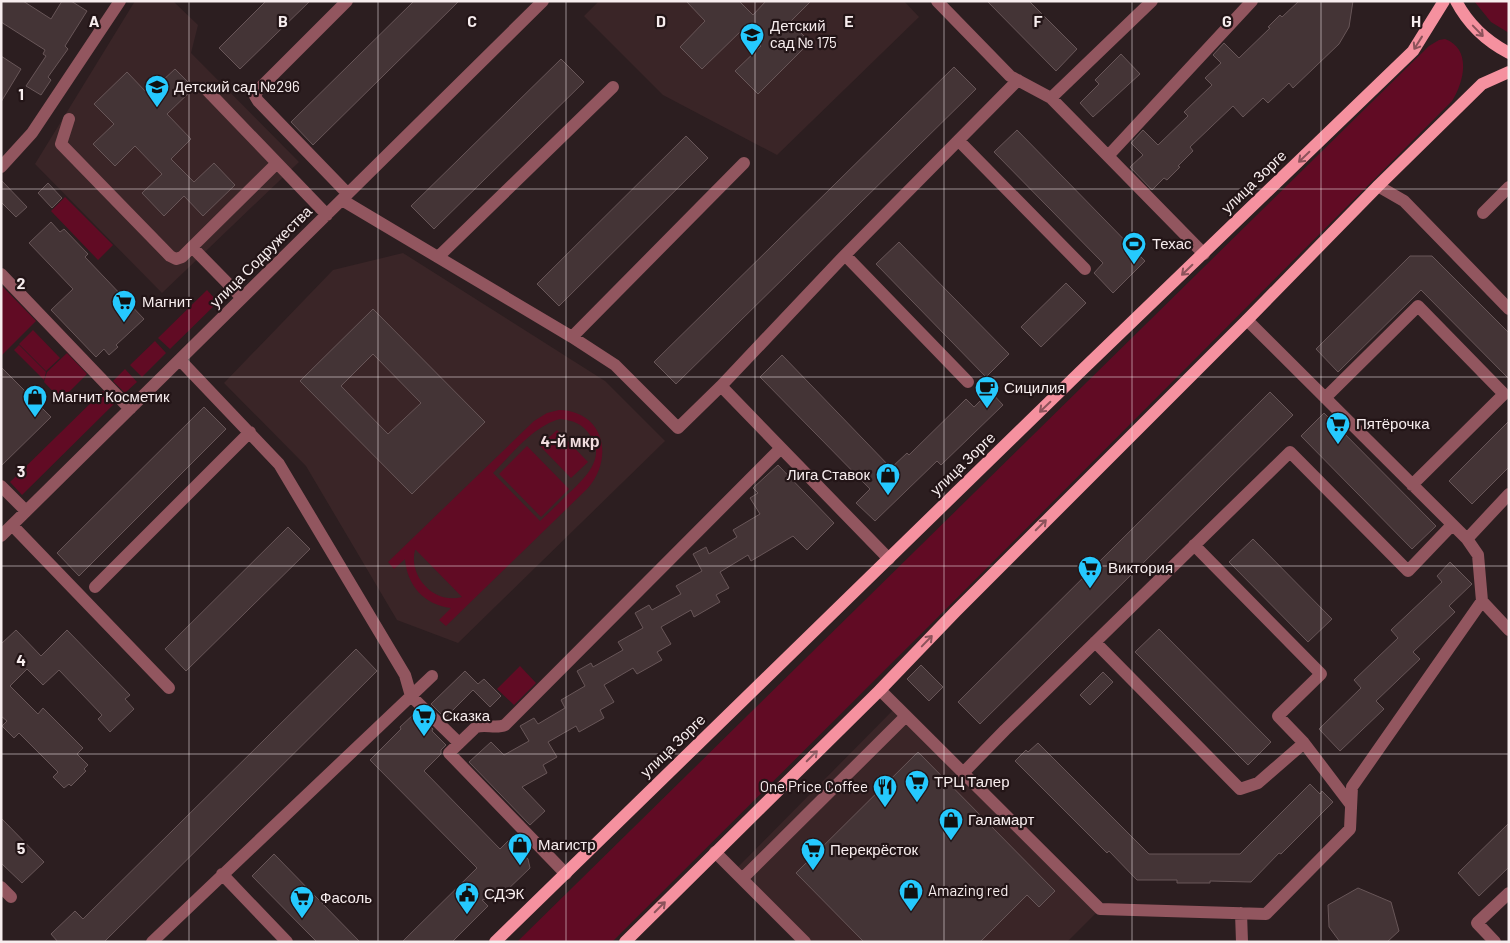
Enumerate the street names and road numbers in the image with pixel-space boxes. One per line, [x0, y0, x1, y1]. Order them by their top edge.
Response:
street label: улица Зорге [1217, 146, 1290, 217]
street label: улица Содружества [206, 201, 315, 311]
street label: улица Зорге [926, 428, 999, 499]
street label: улица Зорге [636, 710, 709, 781]

